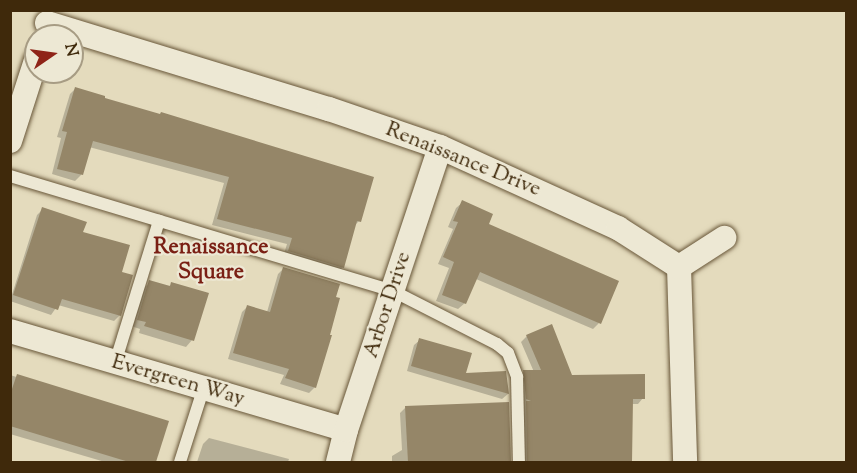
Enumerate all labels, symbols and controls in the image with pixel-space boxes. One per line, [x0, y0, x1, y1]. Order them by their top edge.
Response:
north arrow [24, 24, 84, 84]
text: N [57, 41, 83, 59]
street label: Renaissance Drive [382, 117, 544, 203]
district label: Renaissance Square [153, 235, 269, 286]
street label: Arbor Drive [359, 249, 417, 361]
street label: Evergreen Way [109, 350, 247, 412]

